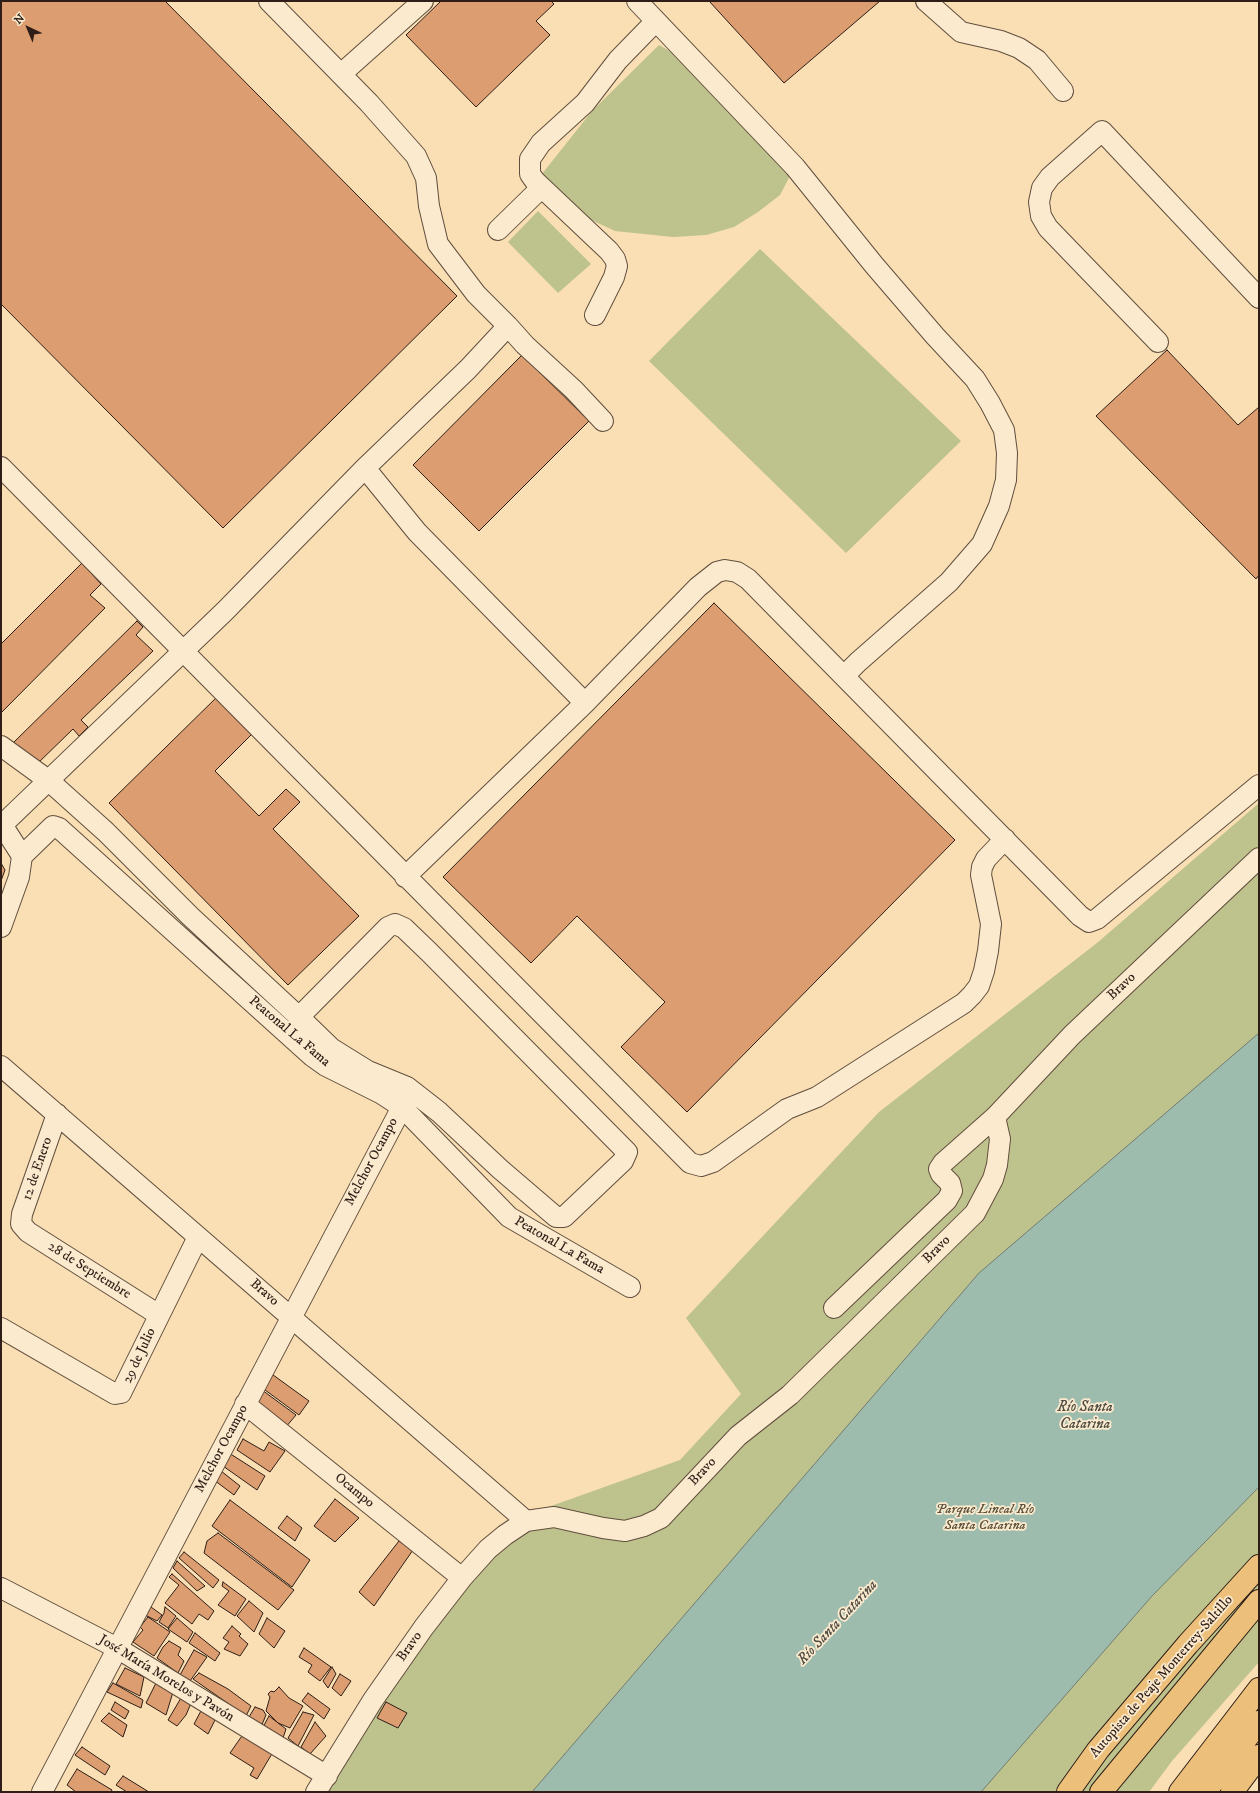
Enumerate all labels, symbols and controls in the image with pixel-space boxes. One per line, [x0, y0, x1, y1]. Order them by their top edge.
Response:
north arrow [8, 8, 48, 48]
text: N [12, 11, 28, 28]
street label: Bravo [1104, 970, 1140, 1004]
street label: Peatonal La Fama [245, 993, 333, 1071]
street label: Melchor Ocampo [342, 1115, 402, 1209]
street label: 12 de Enero [19, 1135, 57, 1203]
street label: Peatonal La Fama [511, 1213, 607, 1279]
street label: Bravo [919, 1232, 955, 1268]
street label: 28 de Septiembre [44, 1239, 134, 1303]
street label: Bravo [246, 1276, 282, 1310]
street label: 29 de Julio [120, 1326, 160, 1386]
water label: Río Santa Catarina [1057, 1399, 1113, 1434]
street label: Melchor Ocampo [192, 1402, 252, 1496]
street label: Bravo [686, 1454, 720, 1490]
street label: Ocampo [331, 1470, 377, 1512]
park label: Parque Lineal Río Santa Catarina [936, 1502, 1034, 1534]
water label: Río Santa Catarina [794, 1577, 882, 1669]
street label: Autopista de Peaje Monterrey-Saltillo [1087, 1592, 1237, 1762]
street label: Bravo [394, 1629, 426, 1665]
street label: José María Morelos y Pavón [95, 1632, 237, 1726]

